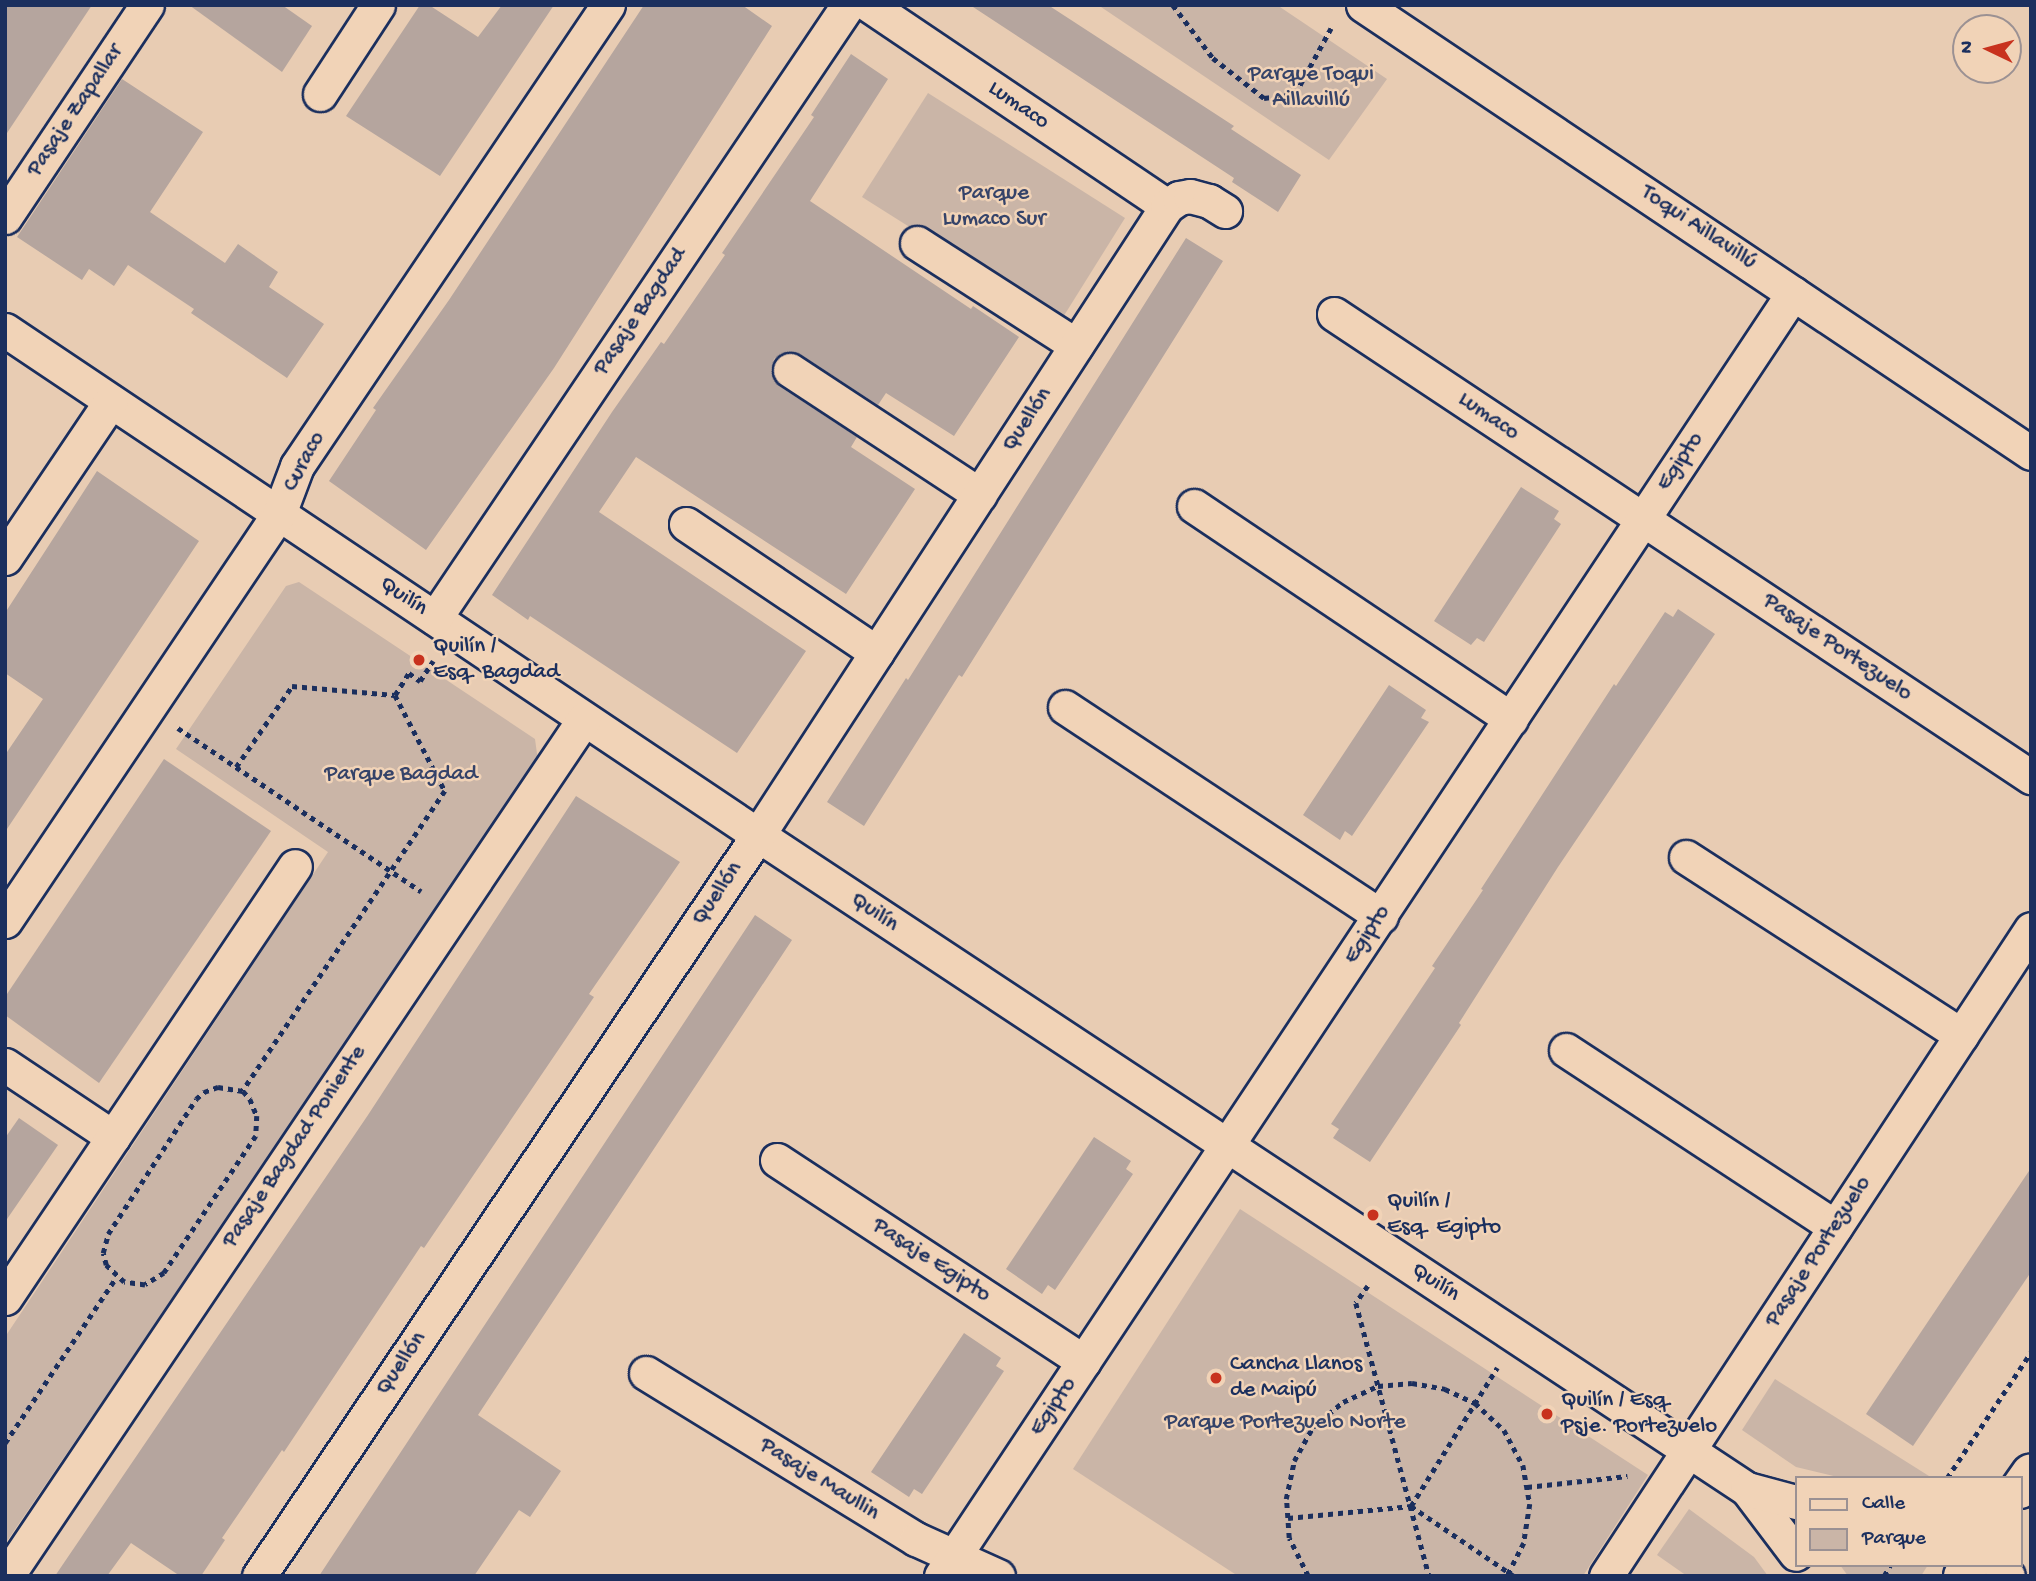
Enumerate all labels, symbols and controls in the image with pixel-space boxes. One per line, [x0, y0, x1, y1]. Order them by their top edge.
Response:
north arrow [1952, 14, 2022, 84]
street label: Pasaje Zapallar [22, 40, 130, 182]
text: N [1956, 40, 1980, 54]
park label: Parque Toqui Aillavillú [1248, 61, 1374, 115]
street label: Lumaco [982, 76, 1054, 136]
street label: Toqui Aillavillú [1635, 179, 1761, 277]
park label: Parque Lumaco Sur [942, 180, 1046, 234]
street label: Pasaje Bagdad [588, 243, 694, 381]
street label: Quellón [997, 383, 1059, 457]
street label: Lumaco [1452, 387, 1524, 447]
street label: Curaco [278, 427, 332, 497]
street label: Egipto [1651, 427, 1711, 497]
street label: Quilín [374, 571, 432, 623]
street label: Pasaje Portezuelo [1757, 588, 1917, 708]
place label: Quilín / Esq. Bagdad [433, 633, 560, 687]
marker: Quilín / Esq. Bagdad [411, 652, 427, 668]
park label: Parque Bagdad [325, 761, 477, 789]
street label: Quellón [687, 857, 749, 931]
street label: Quilín [845, 887, 903, 939]
street label: Egipto [1339, 900, 1397, 970]
street label: Pasaje Bagdad Poniente [217, 1041, 373, 1253]
street label: Pasaje Portezuelo [1760, 1171, 1878, 1333]
place label: Quilín / Esq. Egipto [1387, 1188, 1501, 1242]
marker: Quilín / Esq. Egipto [1365, 1207, 1381, 1223]
street label: Pasaje Egipto [867, 1212, 995, 1310]
street label: Quilín [1406, 1257, 1464, 1309]
street label: Quellón [371, 1327, 433, 1401]
place label: Cancha Llanos de Maipú [1230, 1351, 1362, 1405]
marker: Cancha Llanos de Maipú [1208, 1370, 1224, 1386]
street label: Egipto [1024, 1372, 1084, 1442]
place label: Quilín / Esq. Psje. Portezuelo [1561, 1387, 1717, 1441]
marker: Quilín / Esq. Psje. Portezuelo [1539, 1406, 1555, 1422]
park label: Parque Portezuelo Norte [1164, 1409, 1406, 1437]
street label: Pasaje Maullin [754, 1432, 884, 1528]
legend [1794, 1476, 2022, 1567]
text: Calle [1862, 1492, 1905, 1517]
text: Parque [1862, 1527, 1926, 1552]

